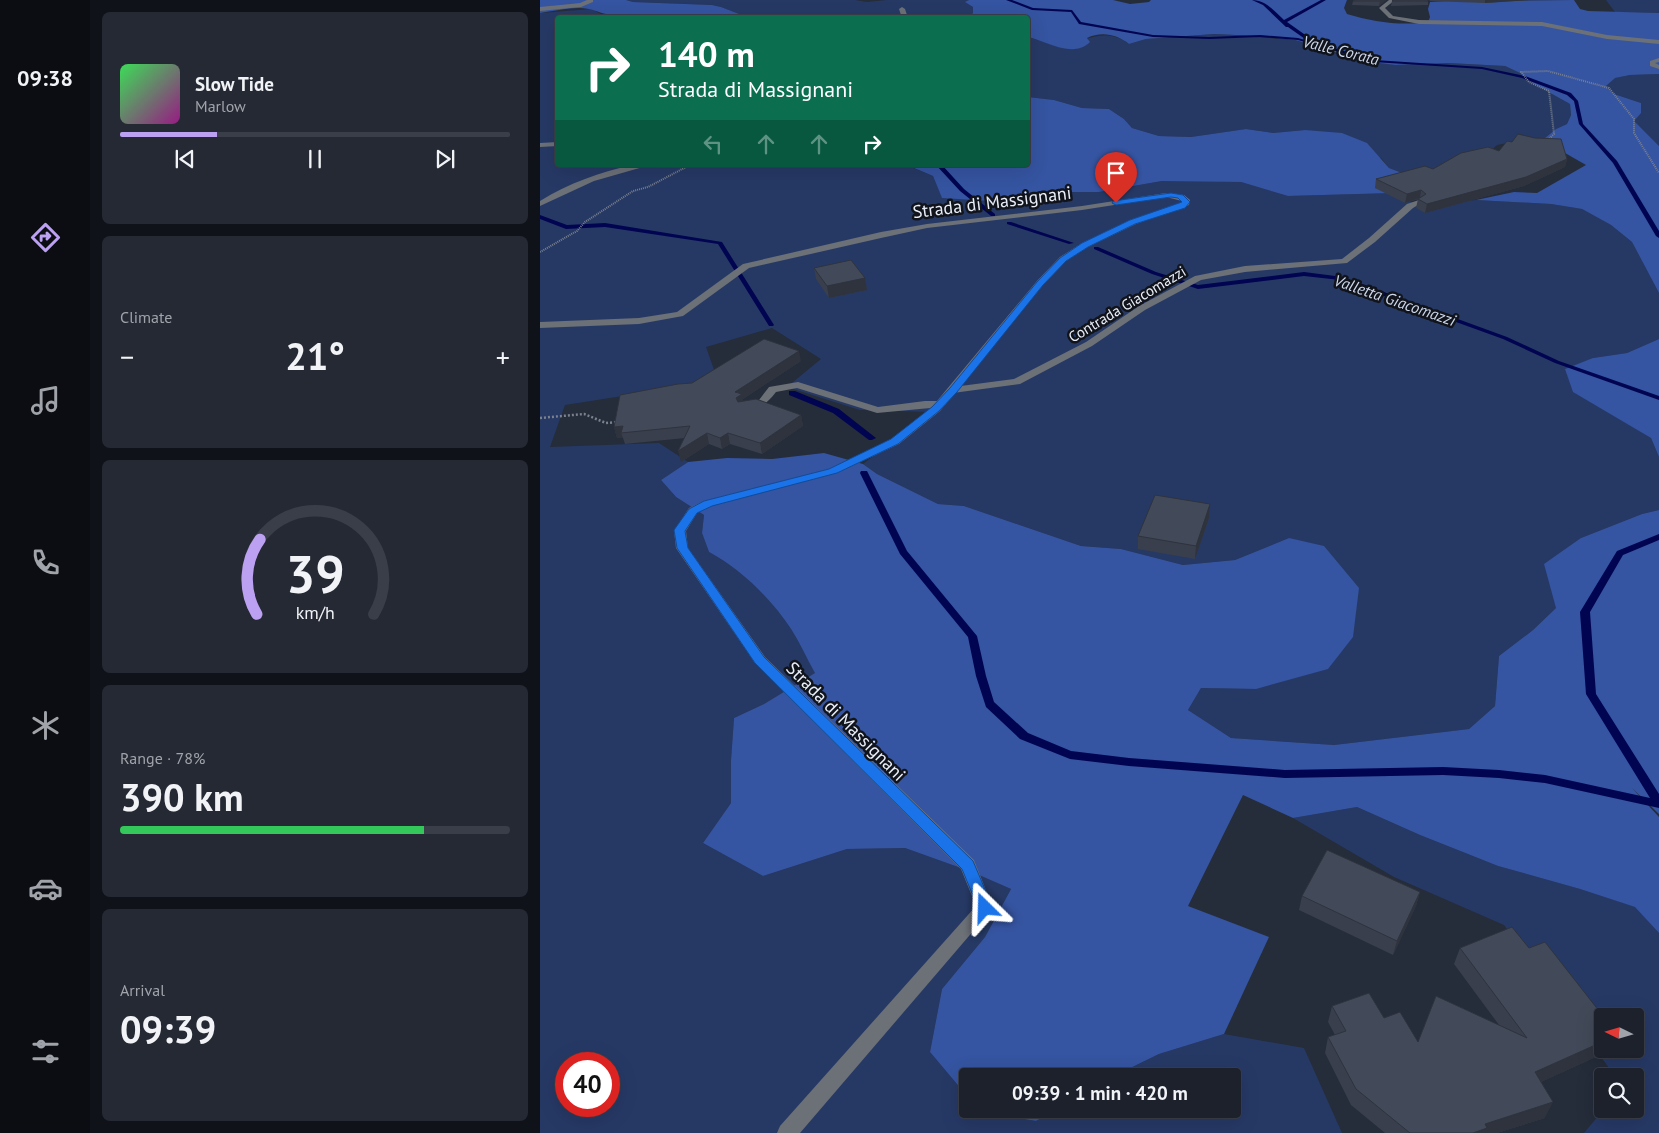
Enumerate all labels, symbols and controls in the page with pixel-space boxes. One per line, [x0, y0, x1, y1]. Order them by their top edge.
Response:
text: 140 m [658, 31, 755, 77]
water label: Valle Corata [1301, 31, 1381, 69]
icon: right [575, 35, 640, 100]
text: 09:38 [17, 64, 73, 92]
text: Slow Tide [195, 72, 274, 96]
text: Strada di Massignani [658, 75, 853, 103]
text: Marlow [195, 96, 246, 116]
icon: left [699, 130, 727, 158]
icon: ahead [752, 130, 780, 158]
icon: ahead [805, 130, 833, 158]
icon: right [858, 130, 886, 158]
icon: previous [171, 145, 199, 173]
icon: pause [301, 145, 329, 173]
icon: next [431, 145, 459, 173]
pin [1095, 152, 1137, 203]
icon: arrive [1102, 159, 1130, 187]
street label: Strada di Massignani [911, 181, 1073, 223]
icon: directions [28, 220, 63, 255]
street label: Contrada Giacomazzi [1065, 261, 1189, 347]
water label: Valletta Giacomazzi [1332, 270, 1459, 330]
text: Climate [120, 307, 172, 327]
text: 21° [285, 331, 345, 380]
text: − [120, 338, 134, 375]
text: + [496, 338, 510, 375]
icon: music [28, 383, 63, 418]
text: 39 [286, 540, 344, 607]
icon: phone [28, 545, 63, 580]
text: km/h [295, 601, 335, 624]
street label: Strada di Massignani [781, 656, 911, 786]
icon: climate [28, 708, 63, 743]
text: Range · 78% [120, 748, 205, 768]
text: 390 km [120, 772, 244, 821]
icon: car [28, 871, 63, 906]
position arrow [958, 881, 1010, 933]
text: Arrival [120, 980, 165, 1000]
text: 09:39 [120, 1004, 216, 1053]
north arrow [1594, 1008, 1644, 1058]
map controls [1594, 1008, 1644, 1118]
icon: filters [28, 1034, 63, 1069]
speed limit sign: 40 [555, 1052, 620, 1117]
button: search [1594, 1068, 1644, 1118]
text: 09:39 · 1 min · 420 m [1012, 1081, 1188, 1105]

